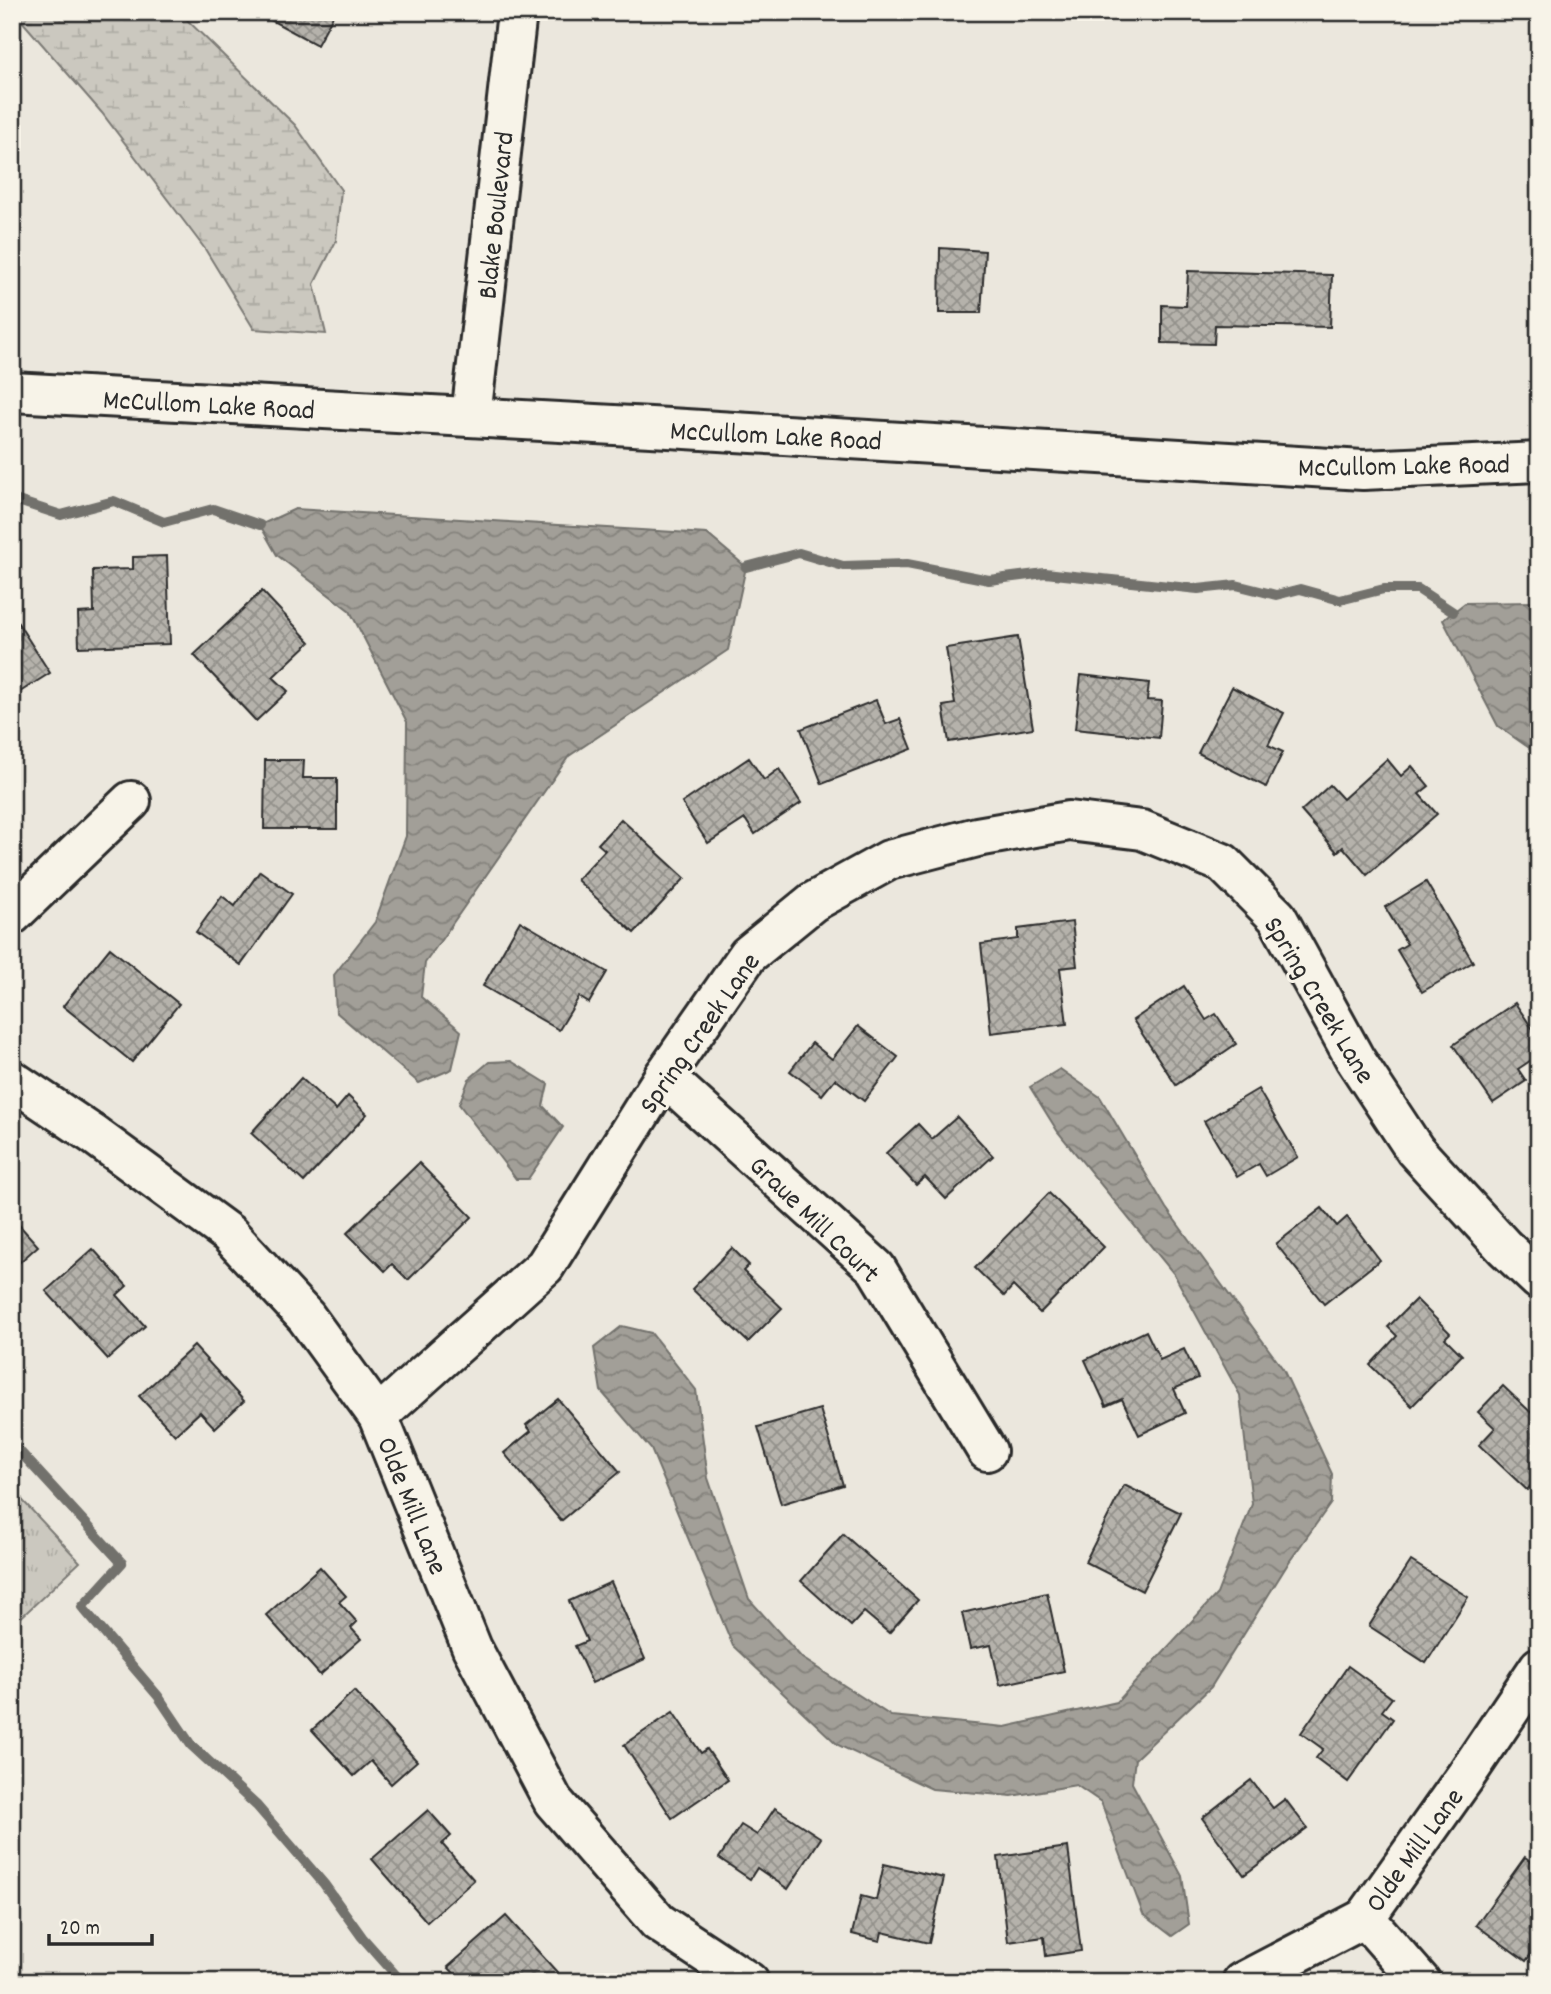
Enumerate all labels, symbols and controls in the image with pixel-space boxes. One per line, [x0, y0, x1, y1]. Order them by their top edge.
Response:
street label: Blake Boulevard [470, 130, 528, 301]
street label: McCullom Lake Road [102, 382, 316, 434]
street label: McCullom Lake Road [669, 413, 883, 465]
street label: McCullom Lake Road [1298, 447, 1511, 491]
street label: Spring Creek Lane [1251, 910, 1383, 1093]
street label: Spring Creek Lane [632, 946, 773, 1124]
street label: Graue Mill Court [738, 1149, 887, 1295]
street label: Olde Mill Lane [364, 1432, 455, 1582]
street label: Olde Mill Lane [1358, 1781, 1476, 1923]
scale bar [49, 1903, 152, 1947]
text: 20 m [60, 1915, 100, 1945]

